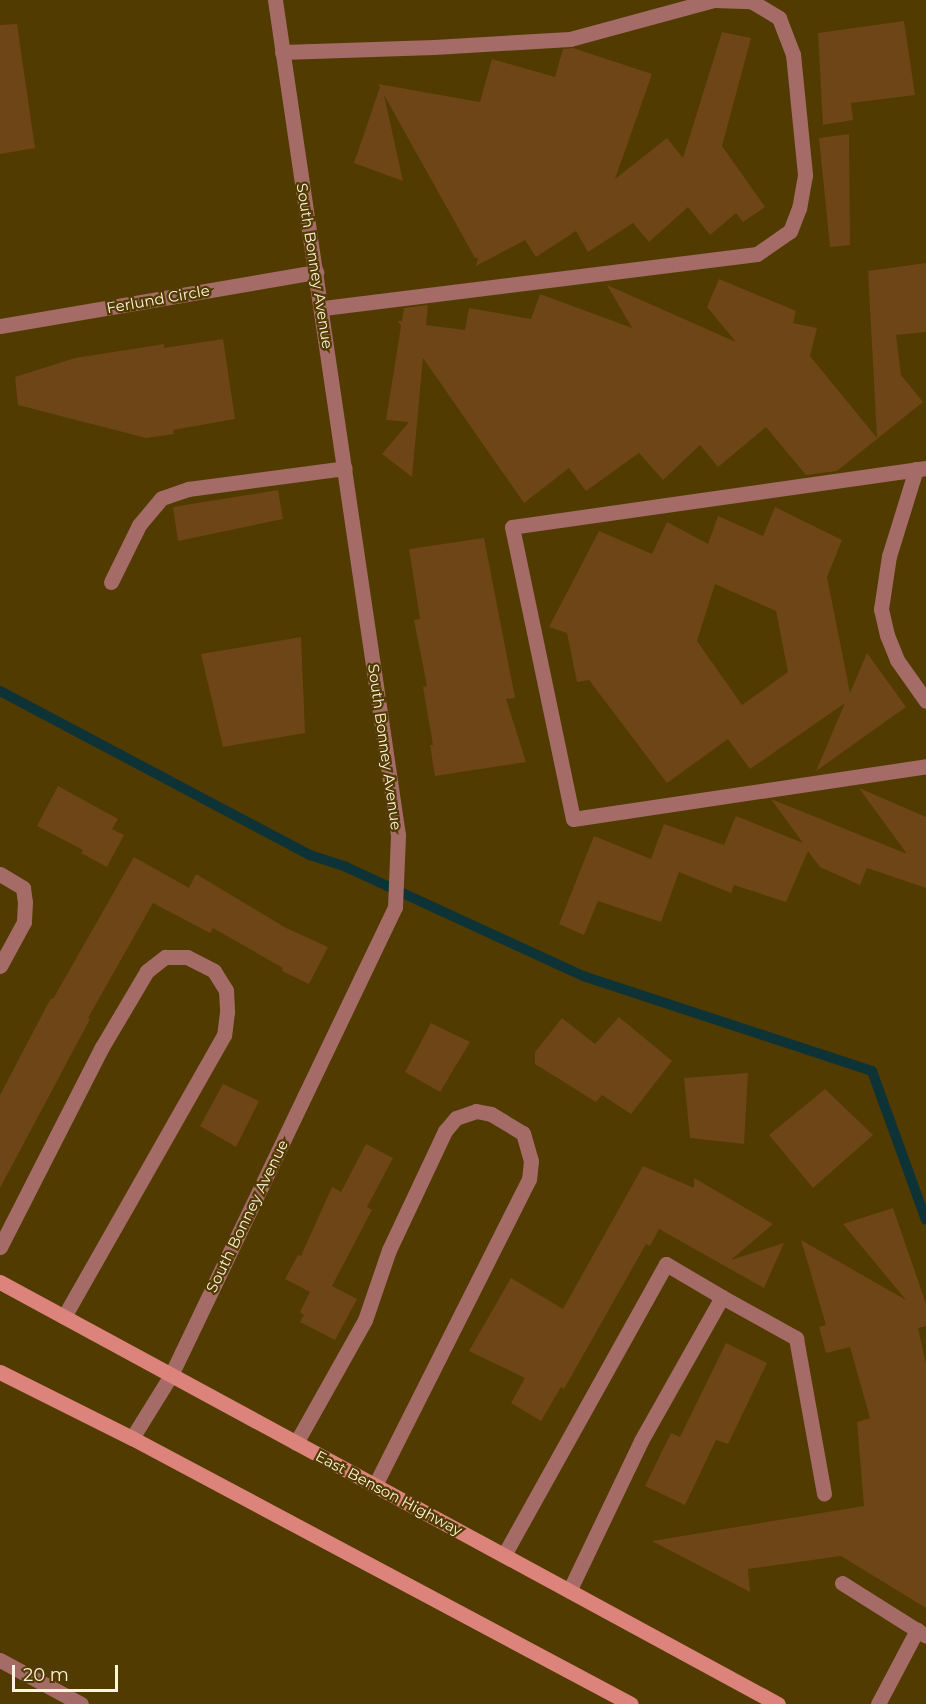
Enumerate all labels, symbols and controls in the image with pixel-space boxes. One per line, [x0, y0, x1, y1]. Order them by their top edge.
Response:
street label: South Bonney Avenue [293, 182, 337, 350]
street label: Ferlund Circle [105, 281, 211, 317]
street label: South Bonney Avenue [364, 663, 406, 831]
street label: South Bonney Avenue [202, 1137, 292, 1295]
street label: East Benson Highway [313, 1447, 465, 1539]
scale bar [15, 1653, 122, 1691]
text: 20 m [23, 1664, 69, 1686]

